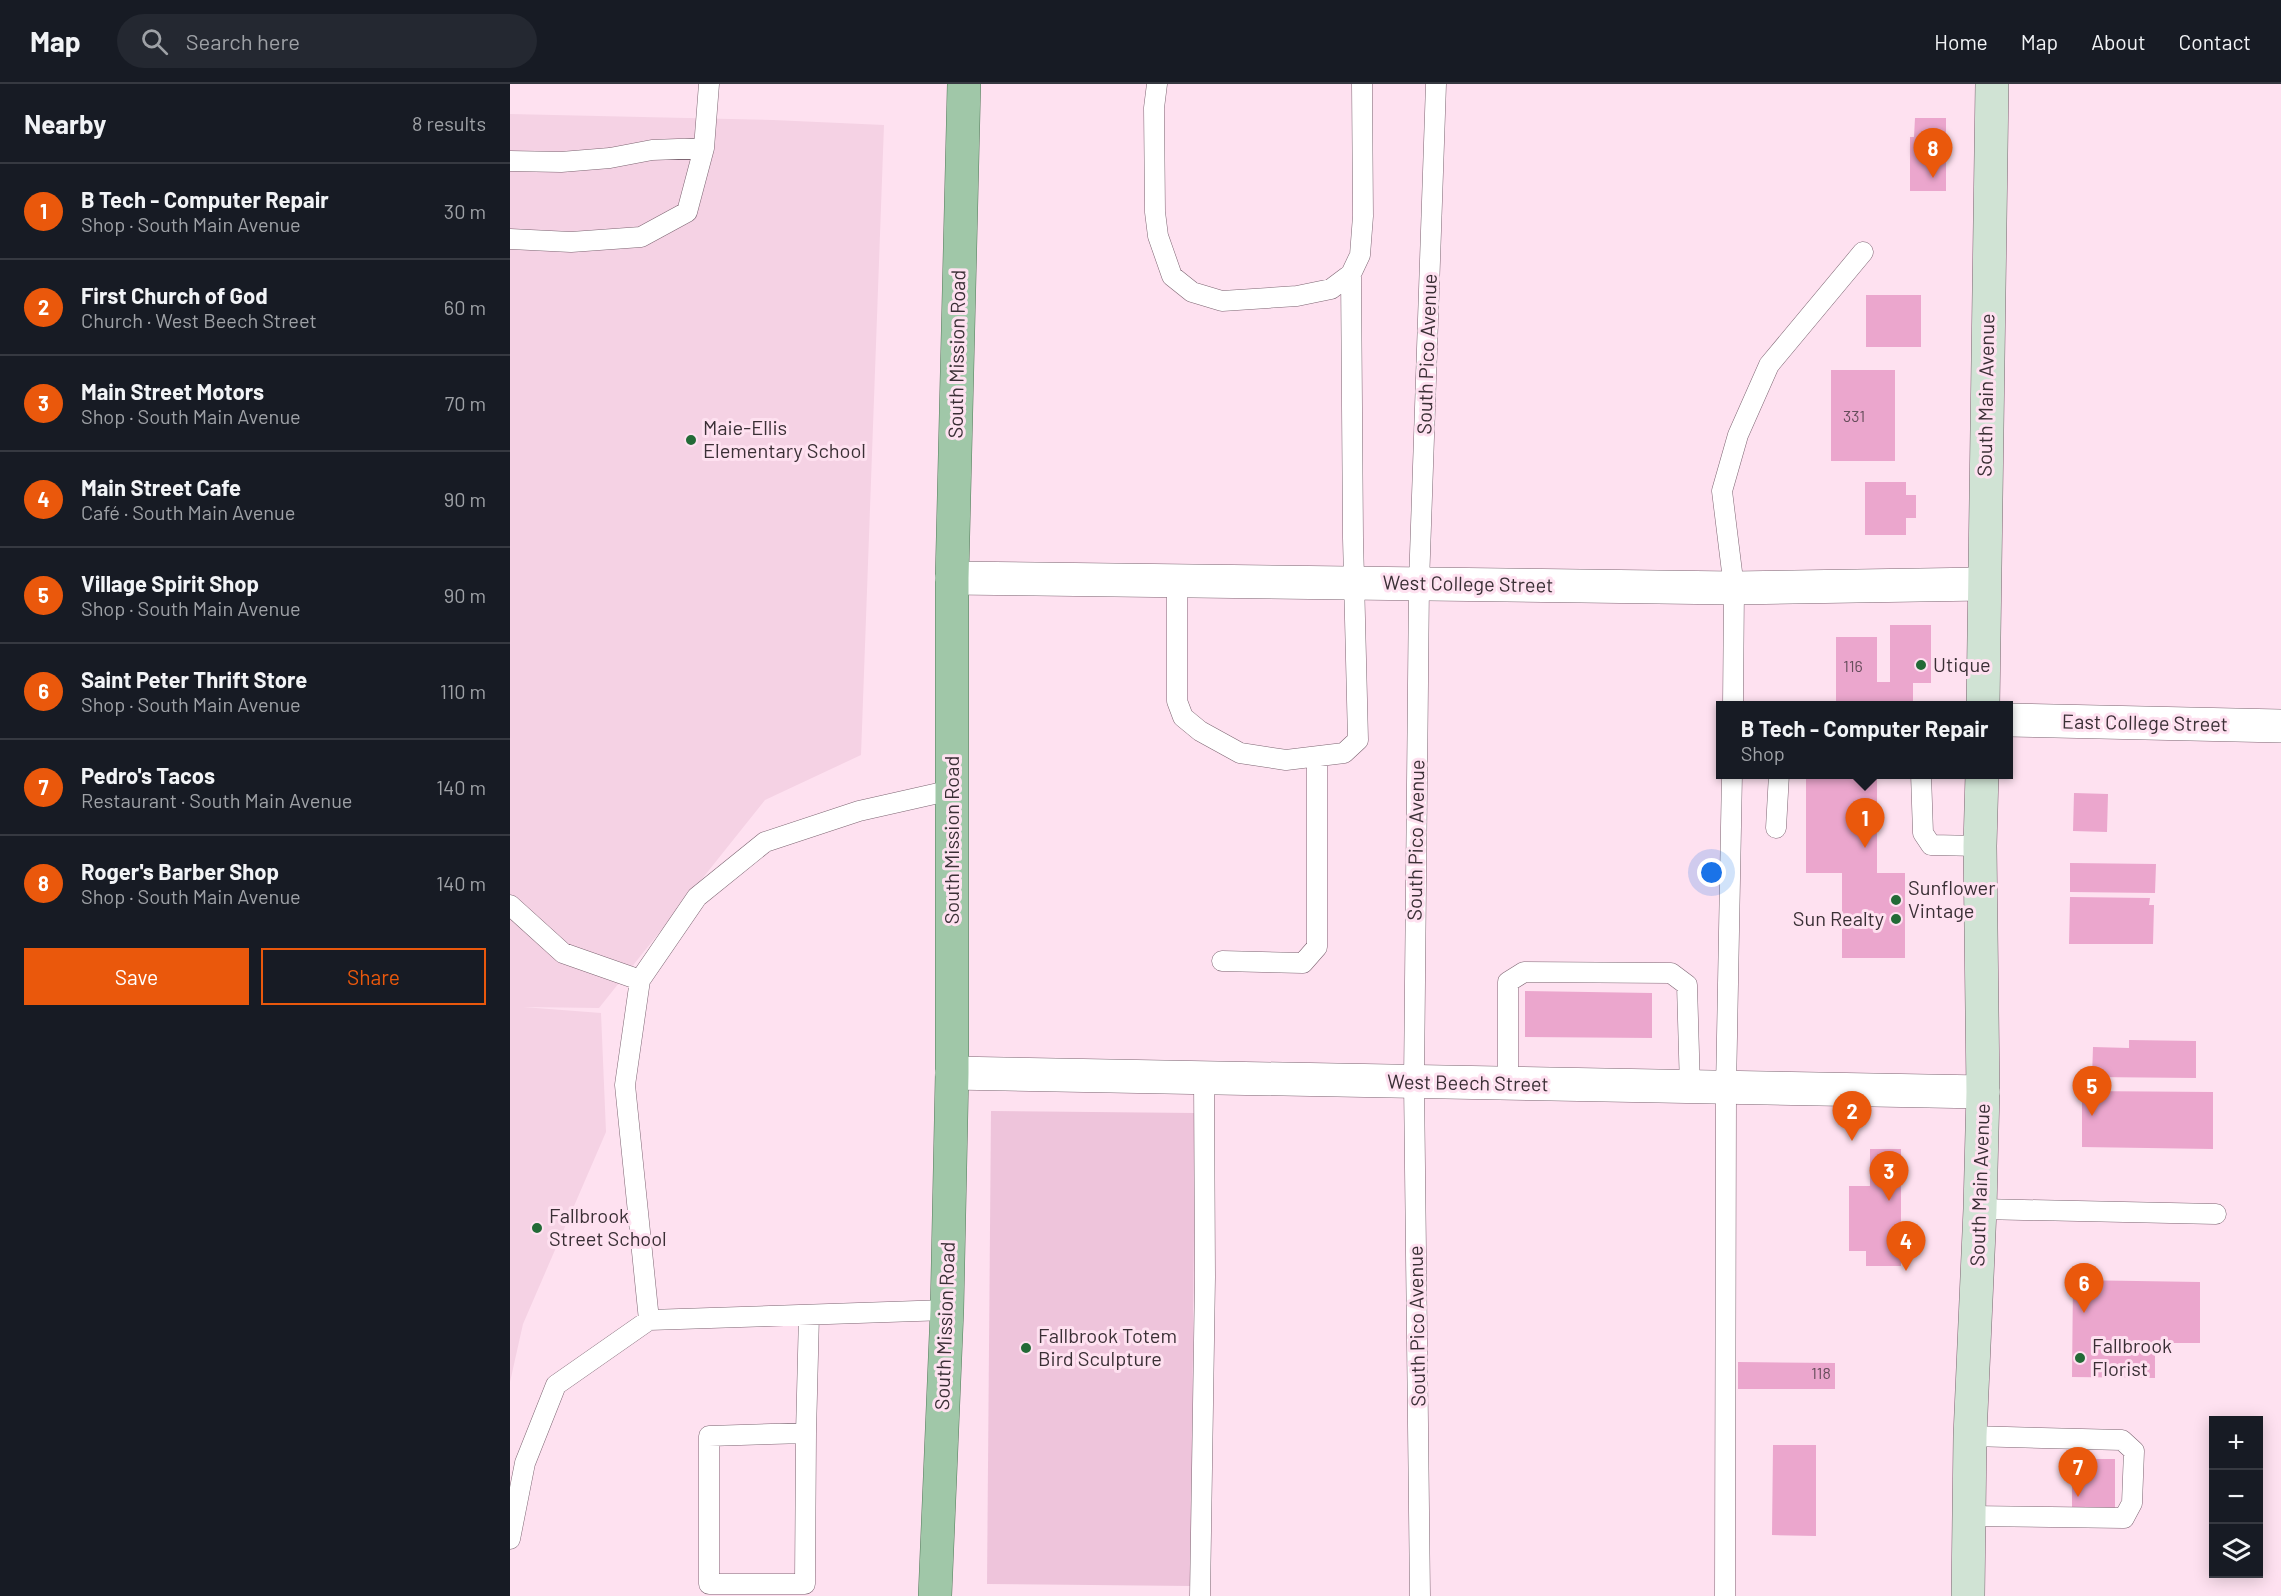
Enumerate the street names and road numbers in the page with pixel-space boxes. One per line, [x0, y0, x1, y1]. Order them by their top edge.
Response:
street label: South Mission Road [943, 269, 969, 439]
street label: South Pico Avenue [1411, 273, 1441, 435]
street label: South Main Avenue [1972, 313, 1998, 477]
street label: West College Street [1382, 570, 1554, 596]
street label: East College Street [2062, 709, 2228, 735]
street label: South Mission Road [939, 756, 963, 924]
street label: South Pico Avenue [1402, 759, 1428, 921]
street label: West Beech Street [1387, 1069, 1549, 1095]
street label: South Main Avenue [1964, 1103, 1994, 1267]
street label: South Mission Road [929, 1241, 959, 1411]
street label: South Pico Avenue [1403, 1245, 1429, 1407]

